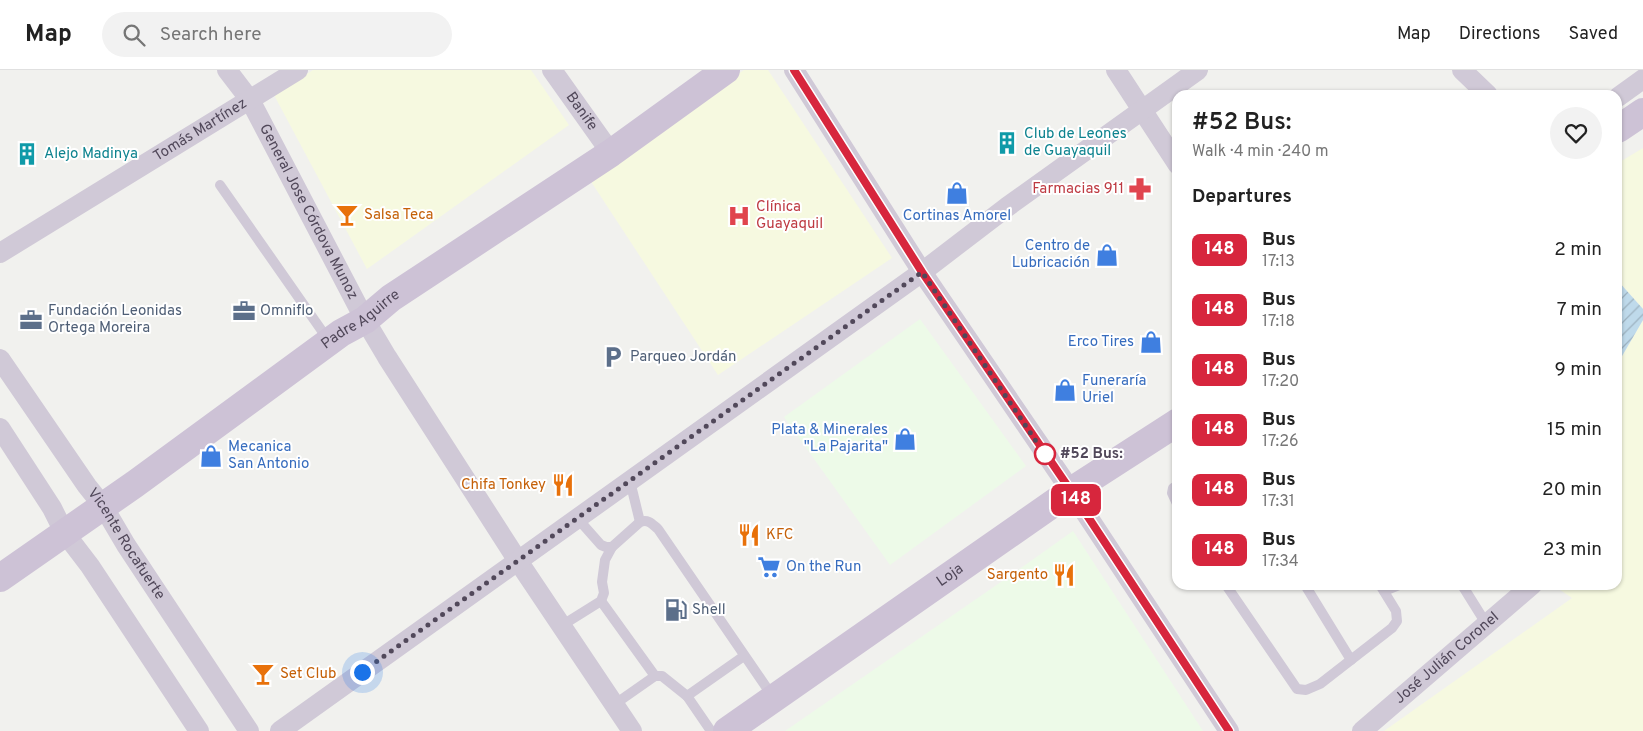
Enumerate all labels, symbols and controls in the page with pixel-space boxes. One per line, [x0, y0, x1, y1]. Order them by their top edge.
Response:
search box [102, 12, 452, 57]
text: Map [25, 20, 72, 50]
icon: search [120, 21, 148, 49]
text: Search here [160, 23, 261, 47]
text: Map [1397, 23, 1431, 46]
text: Directions [1459, 23, 1541, 46]
text: Saved [1569, 23, 1618, 46]
street label: Banife [561, 89, 602, 135]
street label: Tomás Martínez [150, 94, 251, 166]
button: heart [1550, 107, 1602, 159]
text: #52 Bus: [1192, 108, 1292, 138]
street label: General Jose Córdova Munoz [255, 121, 362, 303]
place label: Club de Leones de Guayaquil [1024, 125, 1127, 161]
building icon: Club de Leones de Guayaquil [994, 130, 1020, 156]
building icon: Alejo Madinya [14, 141, 40, 167]
text: Walk · 4 min · 240 m [1192, 142, 1329, 162]
place label: Alejo Madinya [44, 145, 138, 164]
pharmacy icon: Farmacias 911 [1127, 176, 1153, 202]
shop icon: Cortinas Amorel [944, 180, 970, 206]
place label: Farmacias 911 [1032, 180, 1124, 199]
text: Departures [1192, 185, 1292, 209]
place label: Clínica Guayaquil [756, 198, 823, 234]
bar icon: Salsa Teca [334, 202, 360, 228]
hospital icon: Clínica Guayaquil [726, 203, 752, 229]
place label: Salsa Teca [364, 206, 433, 225]
place label: Cortinas Amorel [903, 207, 1011, 226]
text: Bus [1262, 228, 1296, 252]
place label: Centro de Lubricación [1012, 237, 1090, 273]
text: 148 [1204, 238, 1235, 261]
text: 2 min [1554, 238, 1602, 262]
shop icon: Centro de Lubricación [1094, 242, 1120, 268]
text: 17:13 [1262, 252, 1295, 272]
street label: Padre Aguirre [318, 285, 404, 354]
text: Bus [1262, 288, 1296, 312]
office icon: Omniflo [231, 298, 257, 324]
text: 148 [1204, 298, 1235, 321]
text: 7 min [1557, 298, 1602, 322]
place label: Fundación Leonidas Ortega Moreira [48, 302, 182, 338]
place label: Omniflo [260, 302, 313, 321]
office icon: Fundación Leonidas Ortega Moreira [18, 307, 44, 333]
text: 17:18 [1262, 312, 1295, 332]
shop icon: Erco Tires [1138, 329, 1164, 355]
place label: Erco Tires [1068, 333, 1134, 352]
parking icon: Parqueo Jordán [600, 344, 626, 370]
place label: Parqueo Jordán [630, 348, 736, 367]
text: Bus [1262, 348, 1296, 372]
text: 148 [1204, 358, 1235, 381]
text: 9 min [1555, 358, 1602, 382]
place label: Funeraría Uriel [1082, 372, 1147, 408]
text: 17:20 [1262, 372, 1299, 392]
shop icon: Funeraría Uriel [1052, 377, 1078, 403]
text: Bus [1262, 408, 1296, 432]
text: 148 [1204, 418, 1235, 441]
text: 15 min [1547, 418, 1602, 442]
place label: Plata & Minerales "La Pajarita" [771, 421, 888, 457]
shop icon: Plata & Minerales "La Pajarita" [892, 426, 918, 452]
text: 17:26 [1262, 432, 1299, 452]
place label: Mecanica San Antonio [228, 438, 309, 474]
shop icon: Mecanica San Antonio [198, 443, 224, 469]
marker: #52 Bus: [1034, 443, 1056, 465]
place label: #52 Bus: [1060, 445, 1123, 464]
text: Bus [1262, 468, 1296, 492]
restaurant icon: Chifa Tonkey [550, 472, 576, 498]
place label: Chifa Tonkey [461, 476, 546, 495]
text: 148 [1204, 478, 1235, 501]
text: 20 min [1542, 478, 1602, 502]
street label: Vicente Rocafuerte [83, 484, 169, 603]
line badge: 148 [1047, 484, 1105, 516]
text: 148 [1061, 488, 1091, 511]
text: 17:31 [1262, 492, 1295, 512]
restaurant icon: KFC [736, 522, 762, 548]
place label: KFC [766, 526, 794, 545]
text: Bus [1262, 528, 1296, 552]
text: 148 [1204, 538, 1235, 561]
text: 23 min [1543, 538, 1602, 562]
text: 17:34 [1262, 552, 1299, 572]
supermarket icon: On the Run [756, 554, 782, 580]
place label: On the Run [786, 558, 861, 577]
street label: Loja [933, 559, 967, 591]
restaurant icon: Sargento [1051, 562, 1077, 588]
place label: Sargento [987, 566, 1048, 585]
fuel station icon: Shell [663, 597, 689, 623]
place label: Shell [692, 601, 726, 620]
street label: José Julián Coronel [1391, 608, 1503, 708]
your location [350, 660, 375, 685]
bar icon: Set Club [250, 661, 276, 687]
place label: Set Club [280, 665, 336, 684]

